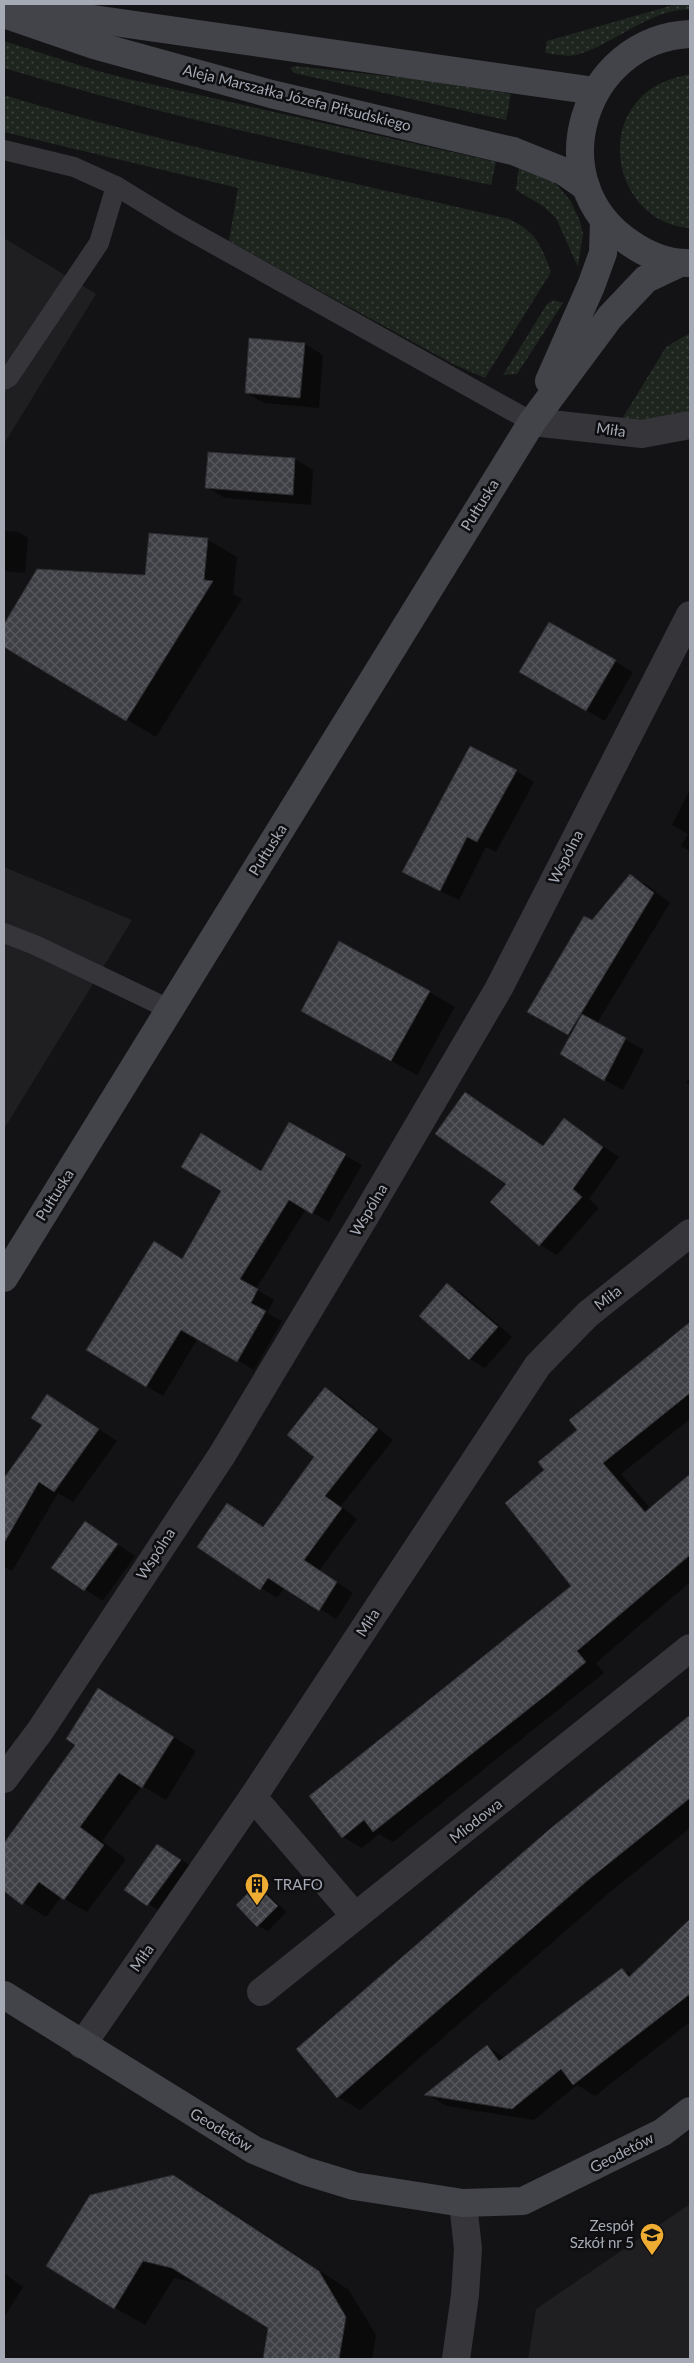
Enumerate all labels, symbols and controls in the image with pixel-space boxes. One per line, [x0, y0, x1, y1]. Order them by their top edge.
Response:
street label: Aleja Marszałka Józefa Piłsudskiego [181, 60, 413, 134]
street label: Miła [595, 418, 627, 440]
street label: Pułtuska [456, 475, 502, 534]
street label: Pułtuska [244, 820, 290, 879]
street label: Wspólna [544, 827, 586, 886]
street label: Pułtuska [31, 1165, 77, 1224]
street label: Wspólna [346, 1180, 391, 1239]
street label: Miła [590, 1281, 625, 1313]
street label: Wspólna [132, 1524, 178, 1582]
street label: Miła [352, 1605, 383, 1640]
street label: Miodowa [445, 1794, 505, 1846]
building icon: TRAFO [244, 1872, 270, 1906]
place label: TRAFO [274, 1875, 323, 1893]
street label: Miła [125, 1940, 157, 1975]
street label: Geodetów [187, 2104, 256, 2155]
street label: Geodetów [587, 2128, 657, 2176]
place label: Zespół Szkół nr 5 [570, 2216, 634, 2251]
school or university icon: Zespół Szkół nr 5 [639, 2222, 665, 2256]

